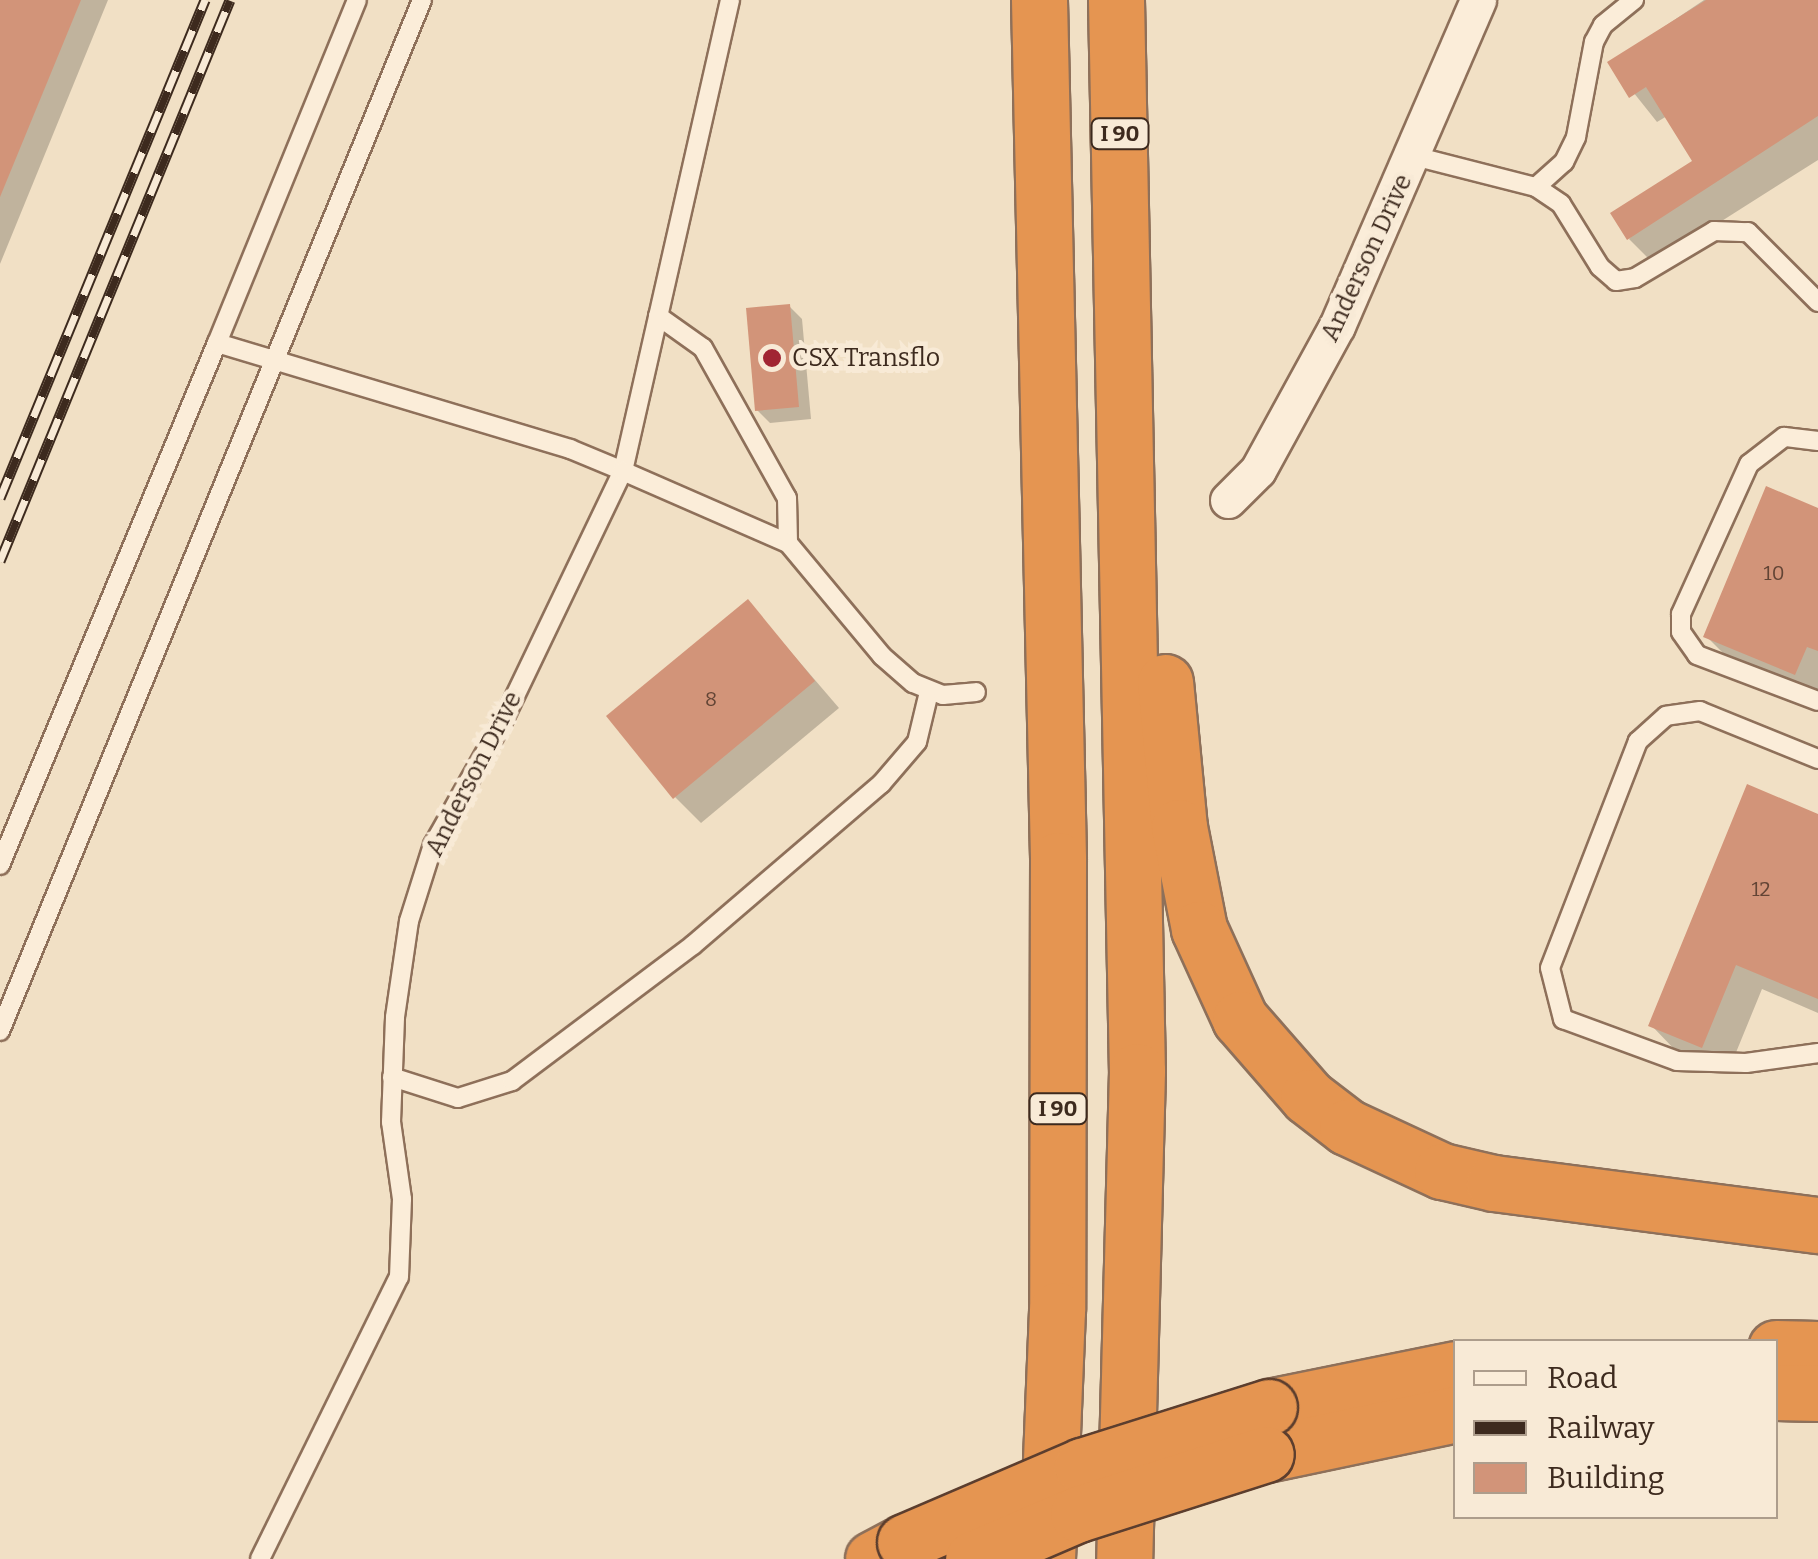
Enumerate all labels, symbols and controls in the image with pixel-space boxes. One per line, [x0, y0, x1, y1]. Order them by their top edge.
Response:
road number: I 90 [1090, 117, 1150, 151]
street label: Anderson Drive [1315, 170, 1419, 346]
place label: CSX Transflo [792, 343, 940, 373]
marker: CSX Transflo [761, 347, 783, 369]
house number: 10 [1764, 561, 1784, 585]
street label: Anderson Drive [420, 687, 528, 861]
house number: 8 [705, 687, 717, 711]
house number: 12 [1752, 877, 1770, 901]
road number: I 90 [1028, 1092, 1088, 1126]
legend [1453, 1339, 1778, 1519]
text: Road [1547, 1360, 1618, 1396]
text: Railway [1547, 1410, 1654, 1446]
text: Building [1547, 1460, 1665, 1496]

